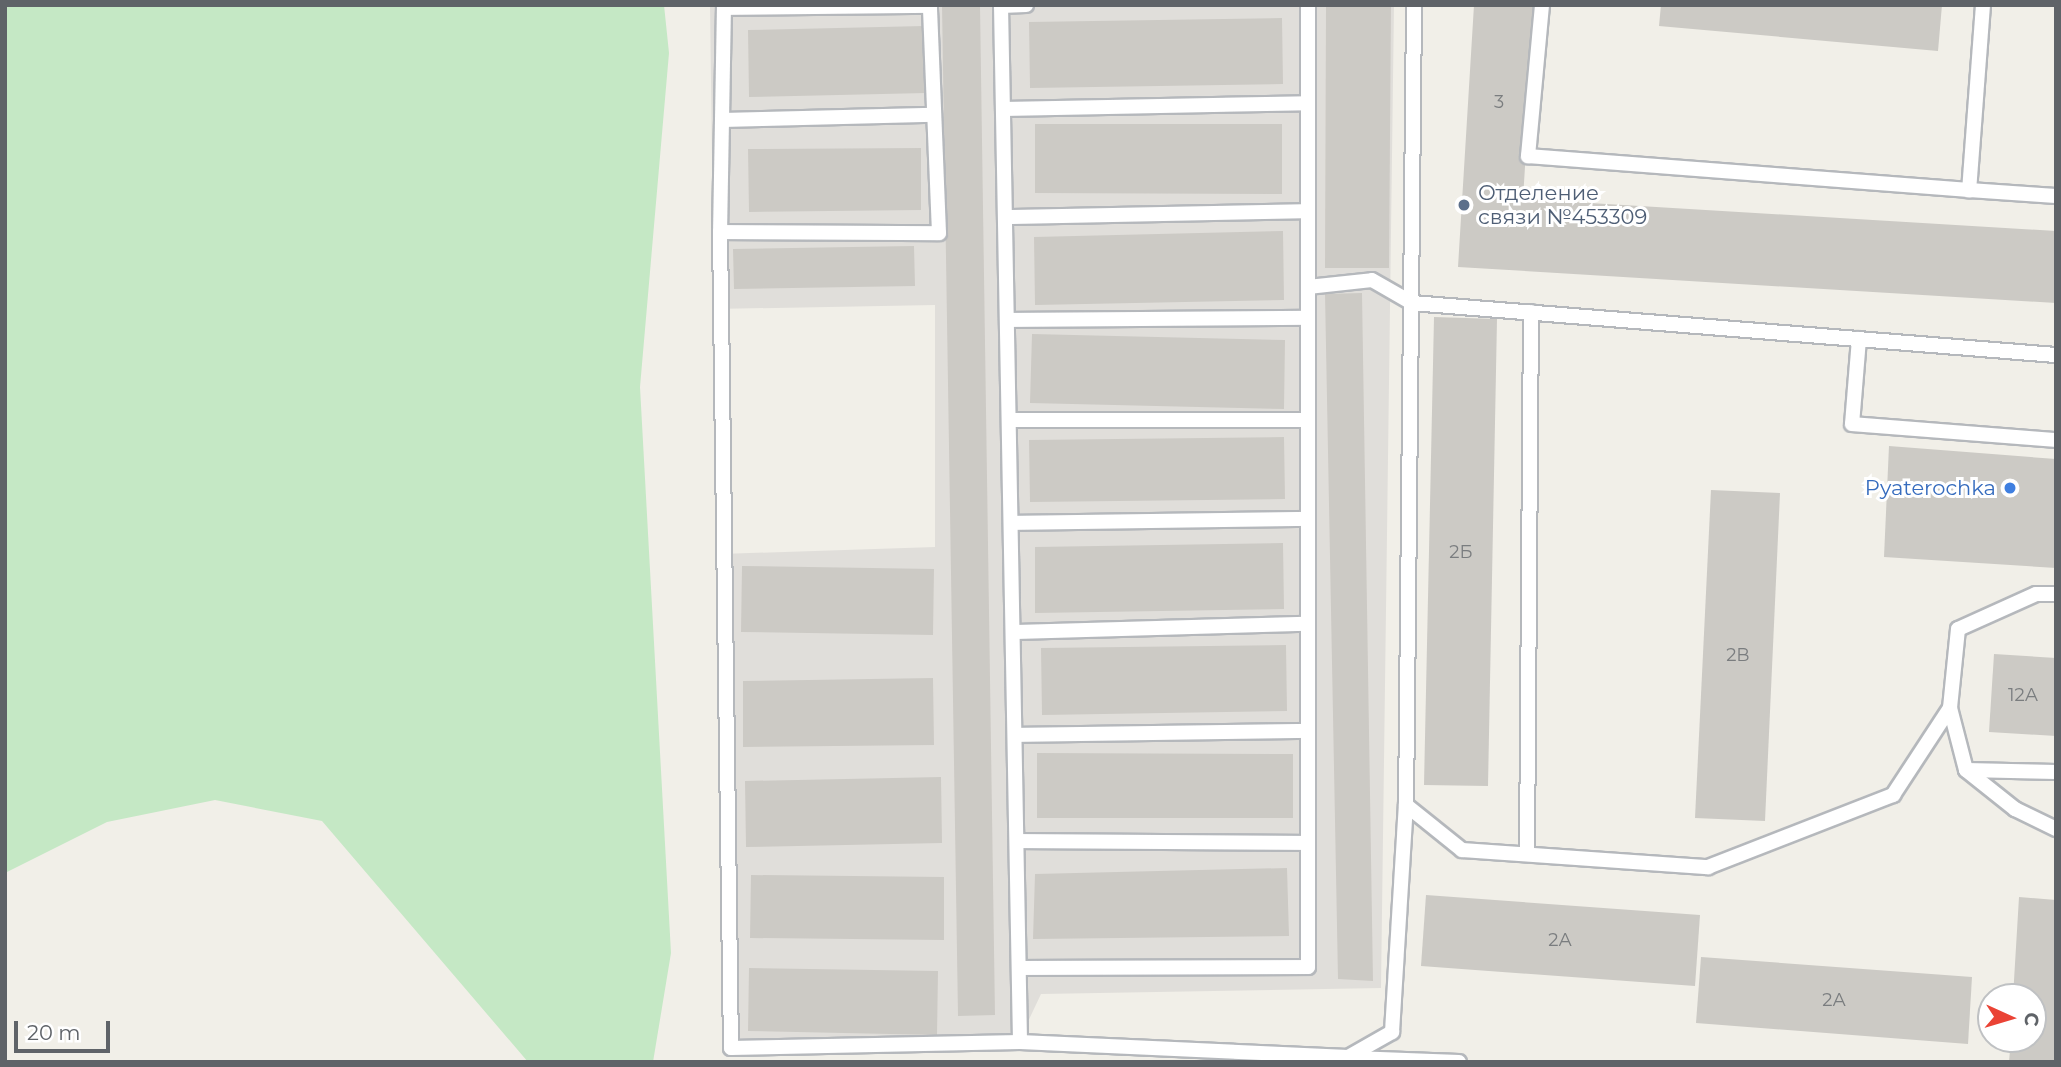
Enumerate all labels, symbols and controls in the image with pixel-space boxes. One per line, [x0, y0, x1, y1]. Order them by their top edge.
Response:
house number: 3 [1494, 91, 1504, 113]
place label: Отделение связи №453309 [1478, 180, 1647, 230]
marker: Отделение связи №453309 [1456, 197, 1472, 213]
place label: Pyaterochka [1865, 475, 1996, 501]
marker: Pyaterochka [2002, 480, 2018, 496]
house number: 2Б [1449, 541, 1473, 563]
house number: 2В [1726, 644, 1750, 666]
house number: 12А [2008, 684, 2038, 706]
house number: 2А [1548, 929, 1572, 951]
north arrow [1977, 983, 2047, 1053]
house number: 2А [1822, 989, 1846, 1011]
scale bar [18, 1007, 114, 1052]
text: С [2019, 1012, 2043, 1027]
text: 20 m [27, 1020, 81, 1045]

